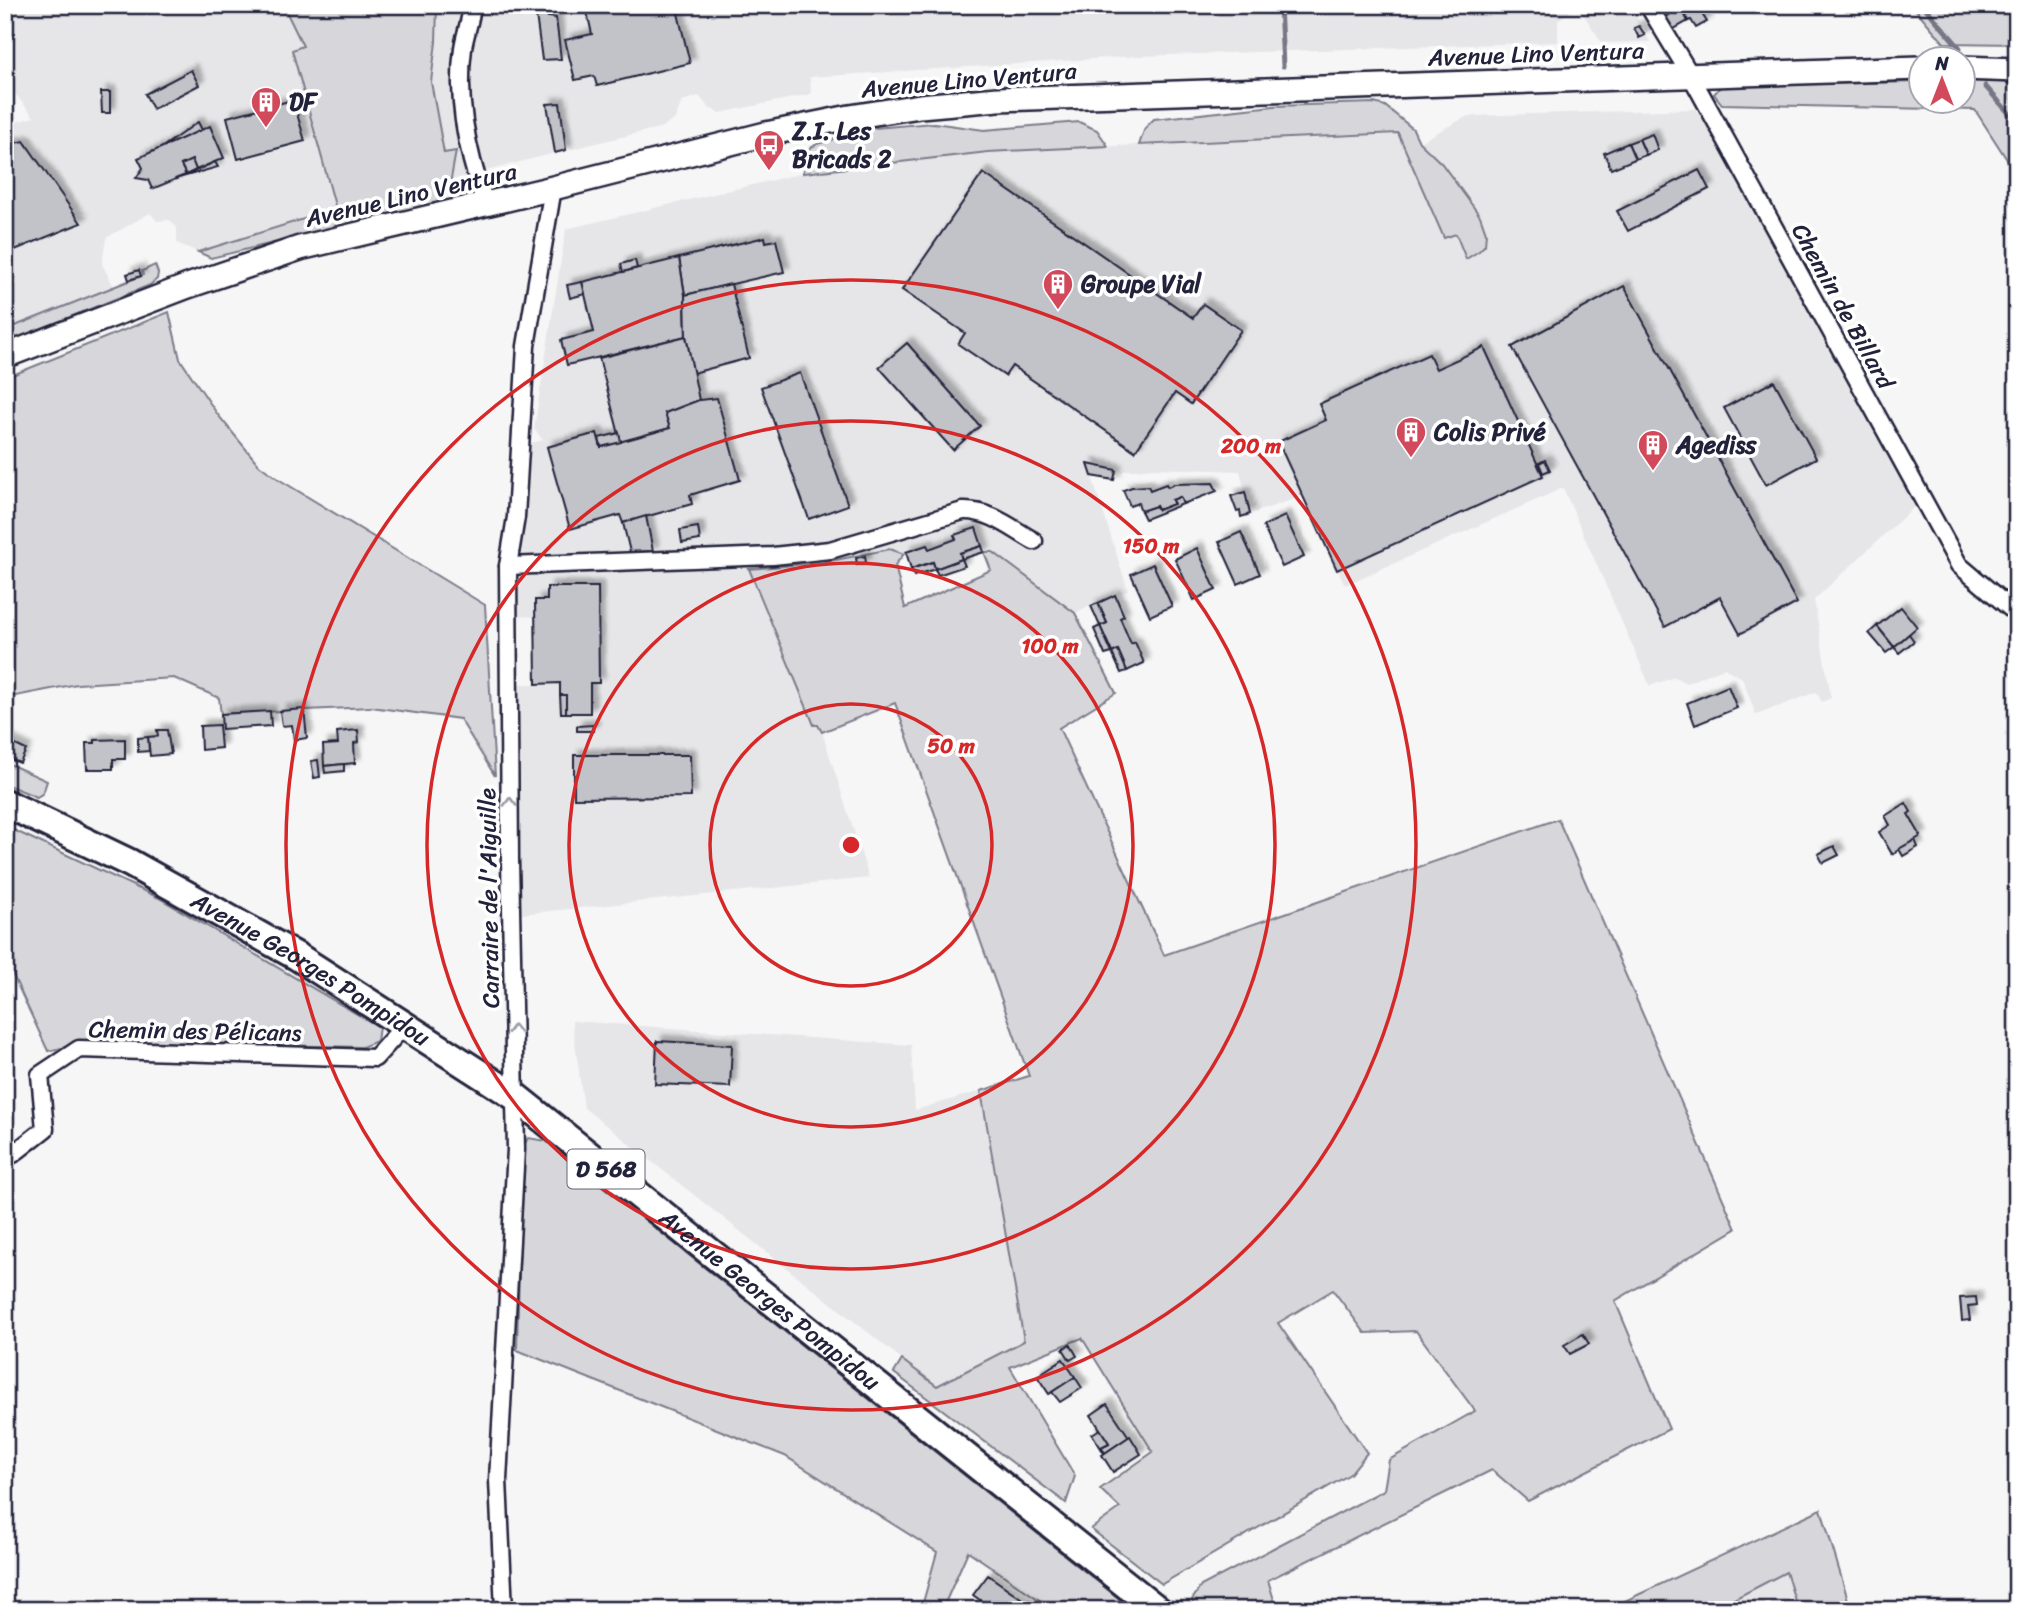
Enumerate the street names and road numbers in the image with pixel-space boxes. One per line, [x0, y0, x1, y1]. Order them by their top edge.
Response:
street label: Avenue Lino Ventura [1426, 29, 1646, 79]
street label: Avenue Lino Ventura [859, 50, 1079, 110]
street label: Avenue Lino Ventura [300, 150, 522, 240]
street label: Chemin de Billard [1780, 215, 1907, 398]
street label: Carraire de l'Aiguille [466, 787, 512, 1008]
street label: Avenue Georges Pompidou [182, 880, 439, 1058]
street label: Chemin des Pélicans [88, 1008, 302, 1054]
road number: D 568 [568, 1150, 644, 1188]
street label: Avenue Georges Pompidou [649, 1197, 890, 1402]

